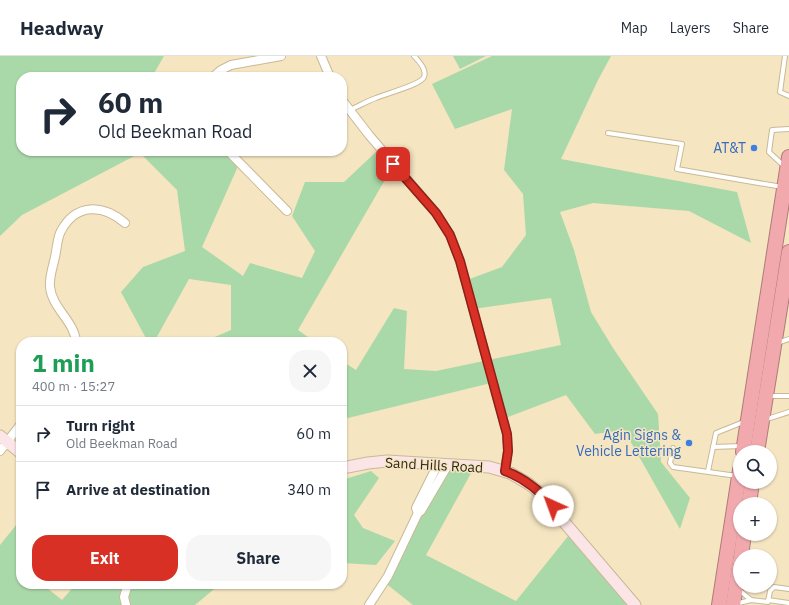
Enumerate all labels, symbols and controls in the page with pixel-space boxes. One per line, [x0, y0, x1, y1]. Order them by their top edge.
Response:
text: Headway [20, 16, 103, 40]
text: Map [621, 19, 648, 37]
text: Layers [670, 19, 711, 37]
text: Share [733, 19, 769, 37]
text: 60 m [98, 84, 163, 121]
icon: right [32, 88, 84, 140]
text: Old Beekman Road [98, 120, 253, 143]
place label: AT&T [713, 139, 746, 157]
marker: AT&T [749, 143, 759, 153]
pin [376, 147, 410, 181]
icon: arrive [382, 153, 404, 175]
text: 1 min [32, 347, 95, 379]
button: close [289, 350, 331, 392]
text: 400 m · 15:27 [32, 378, 115, 395]
text: Turn right [66, 416, 135, 435]
icon: right [32, 423, 54, 445]
text: 60 m [296, 424, 331, 443]
place label: Agin Signs & Vehicle Lettering [576, 426, 682, 460]
text: Old Beekman Road [66, 435, 178, 452]
marker: Agin Signs & Vehicle Lettering [684, 438, 694, 448]
map controls [733, 445, 777, 593]
button: search [733, 445, 777, 489]
street label: Sand Hills Road [384, 453, 484, 477]
icon: arrive [32, 479, 54, 501]
text: Arrive at destination [66, 480, 210, 499]
text: 340 m [287, 480, 331, 499]
position arrow [532, 485, 574, 527]
button: + [733, 497, 777, 541]
button: Exit [32, 535, 178, 581]
button: Share [186, 535, 331, 581]
button: − [733, 549, 777, 593]

